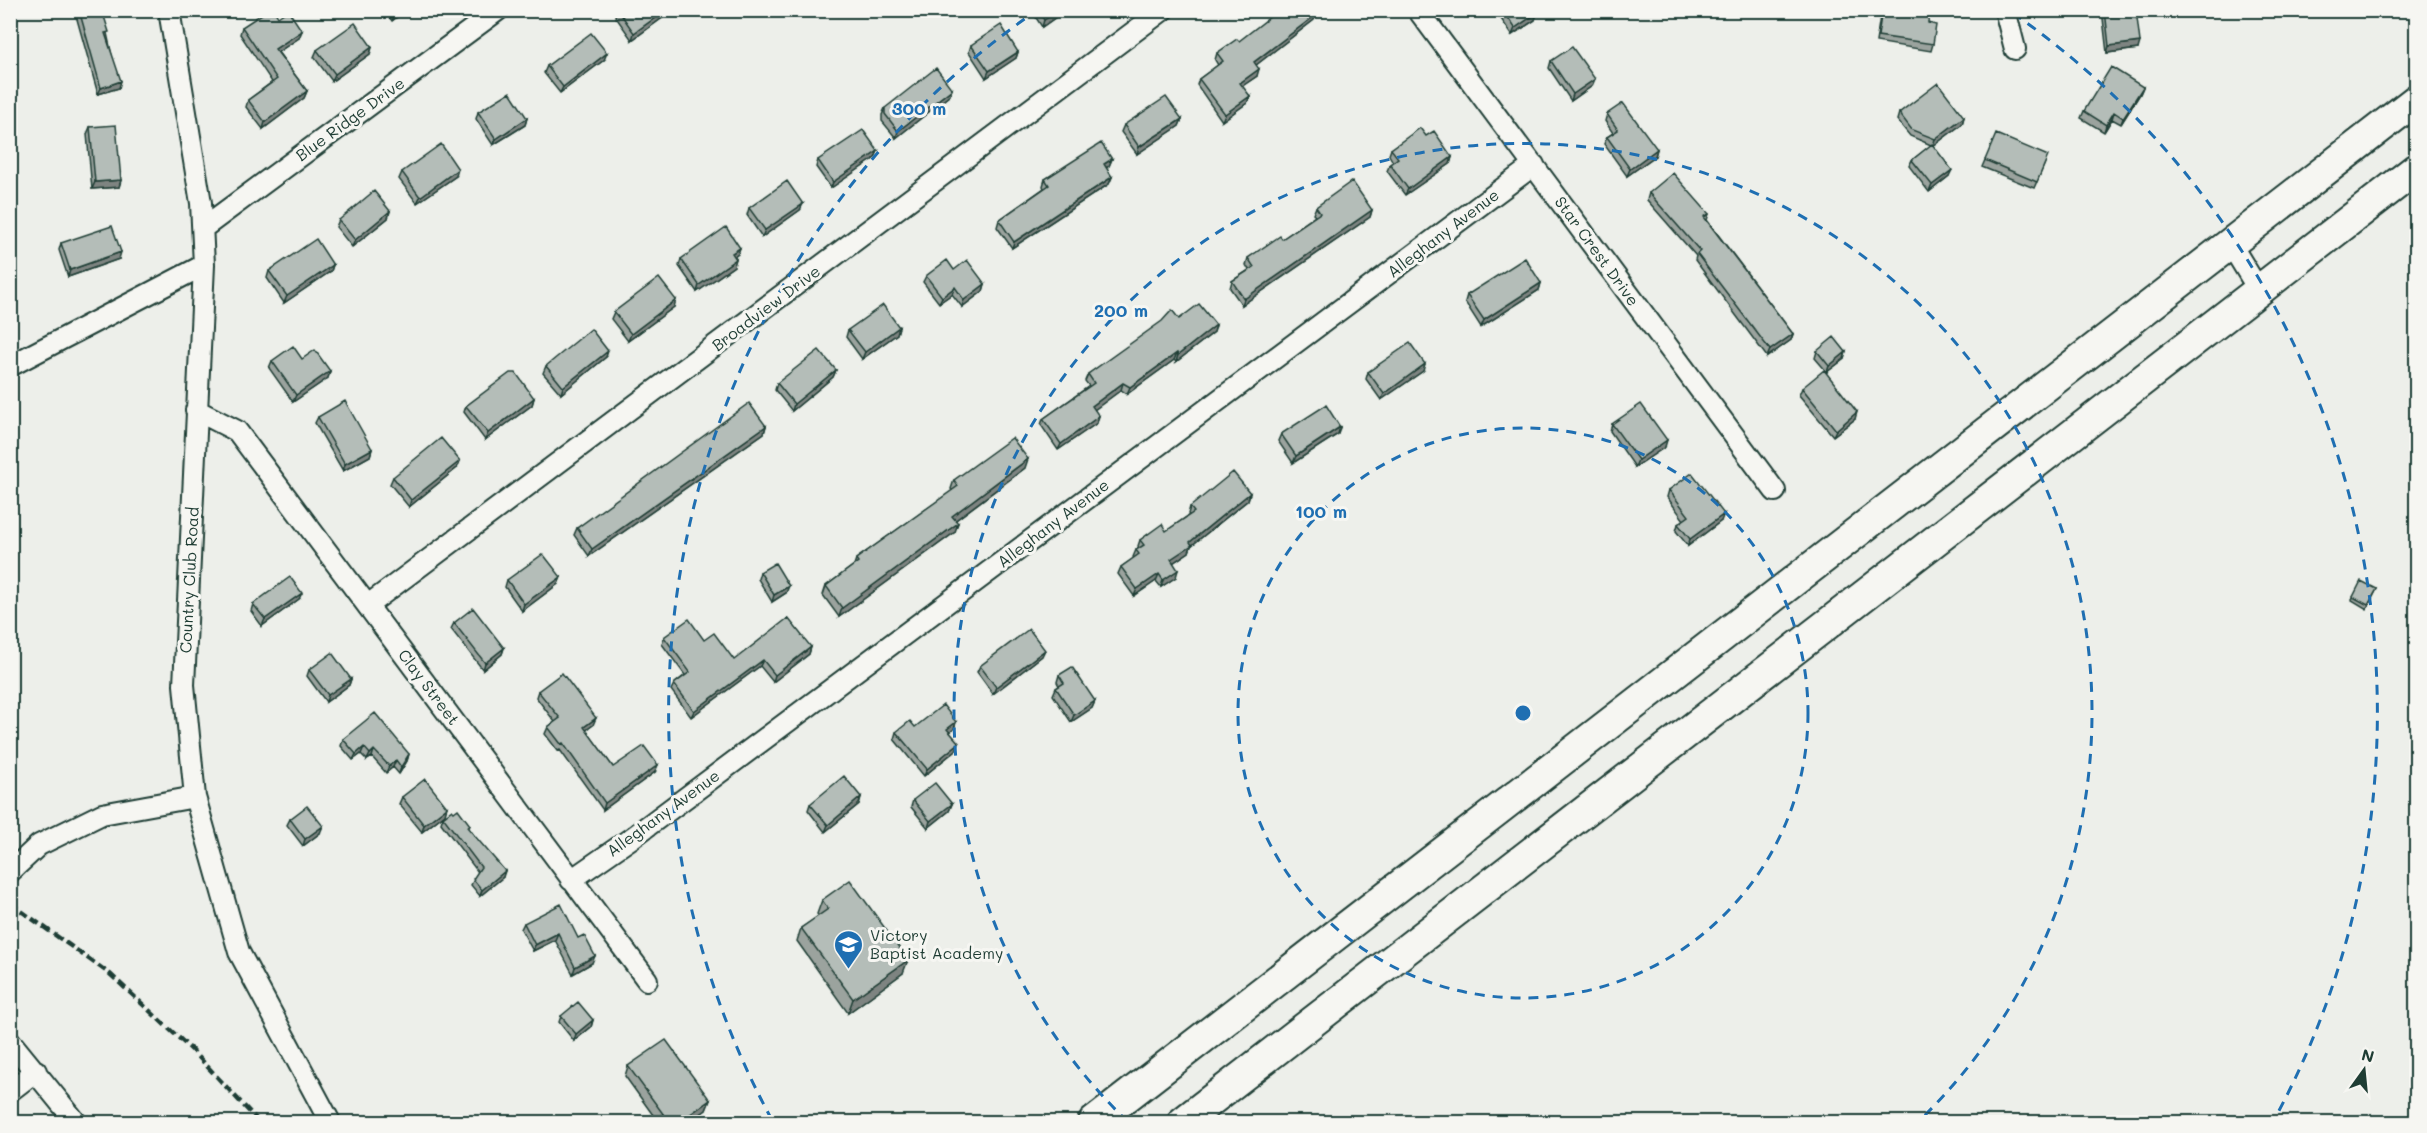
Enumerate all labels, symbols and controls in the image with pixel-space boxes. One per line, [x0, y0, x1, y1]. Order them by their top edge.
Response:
street label: Blue Ridge Drive [291, 72, 408, 165]
text: 300 m [892, 96, 946, 120]
street label: Alleghany Avenue [1382, 184, 1503, 282]
street label: Star Crest Drive [1550, 192, 1644, 310]
street label: Broadview Drive [707, 260, 824, 355]
text: 200 m [1094, 298, 1148, 322]
street label: Alleghany Avenue [992, 474, 1113, 572]
text: 100 m [1295, 499, 1347, 523]
street label: Country Club Road [174, 506, 203, 654]
street label: Clay Street [394, 645, 465, 729]
centre of rings [1513, 703, 1533, 723]
street label: Alleghany Avenue [602, 764, 723, 861]
place label: Victory Baptist Academy [870, 924, 1003, 963]
school or university icon: Victory Baptist Academy [833, 928, 865, 970]
north arrow [2334, 1040, 2394, 1100]
text: N [2359, 1043, 2377, 1067]

